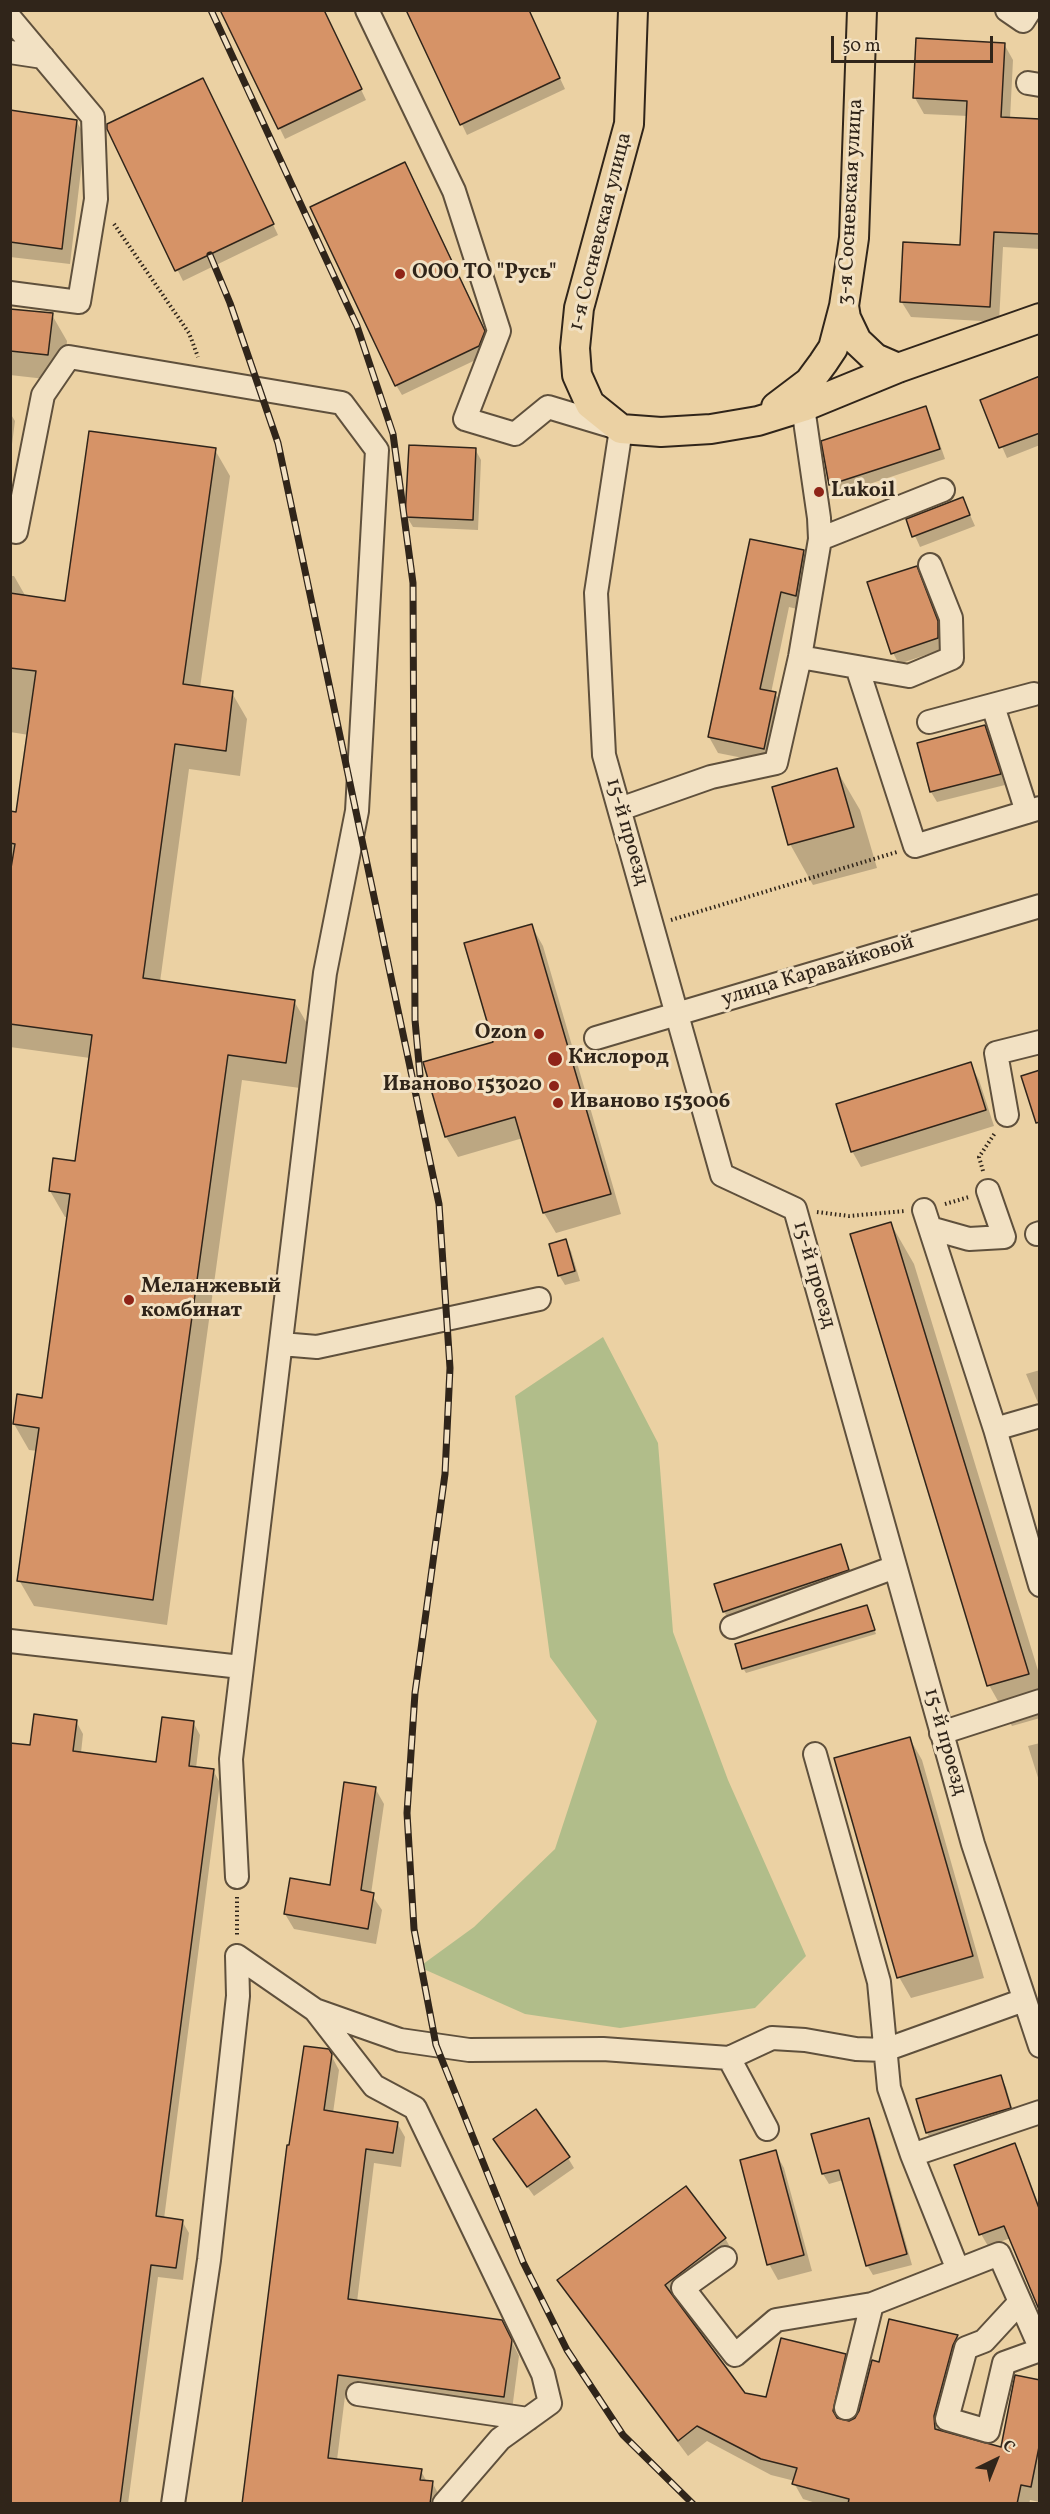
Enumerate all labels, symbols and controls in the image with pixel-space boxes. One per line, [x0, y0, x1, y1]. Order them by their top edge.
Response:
scale bar [834, 24, 996, 62]
text: 50 m [842, 34, 881, 59]
street label: 3-я Сосневская улица [834, 98, 870, 306]
street label: 1-я Сосневская улица [565, 130, 639, 334]
place label: ООО ТО "Русь" [412, 261, 557, 287]
marker: ООО ТО "Русь" [393, 267, 407, 281]
place label: Lukoil [831, 479, 895, 505]
marker: Lukoil [812, 485, 826, 499]
street label: 15-й проезд [599, 775, 653, 889]
street label: улица Каравайковой [719, 931, 917, 1013]
place label: Ozon [475, 1021, 527, 1047]
marker: Ozon [532, 1027, 546, 1041]
place label: Кислород [568, 1046, 669, 1072]
marker: Кислород [546, 1050, 564, 1068]
place label: Иваново 153020 [383, 1073, 542, 1099]
marker: Иваново 153020 [547, 1079, 561, 1093]
place label: Иваново 153006 [570, 1090, 730, 1116]
marker: Иваново 153006 [551, 1096, 565, 1110]
street label: 15-й проезд [786, 1218, 840, 1332]
place label: Меланжевый комбинат [141, 1275, 281, 1325]
marker: Меланжевый комбинат [122, 1293, 136, 1307]
street label: 15-й проезд [917, 1685, 971, 1799]
north arrow [966, 2430, 1026, 2490]
text: С [997, 2435, 1020, 2458]

